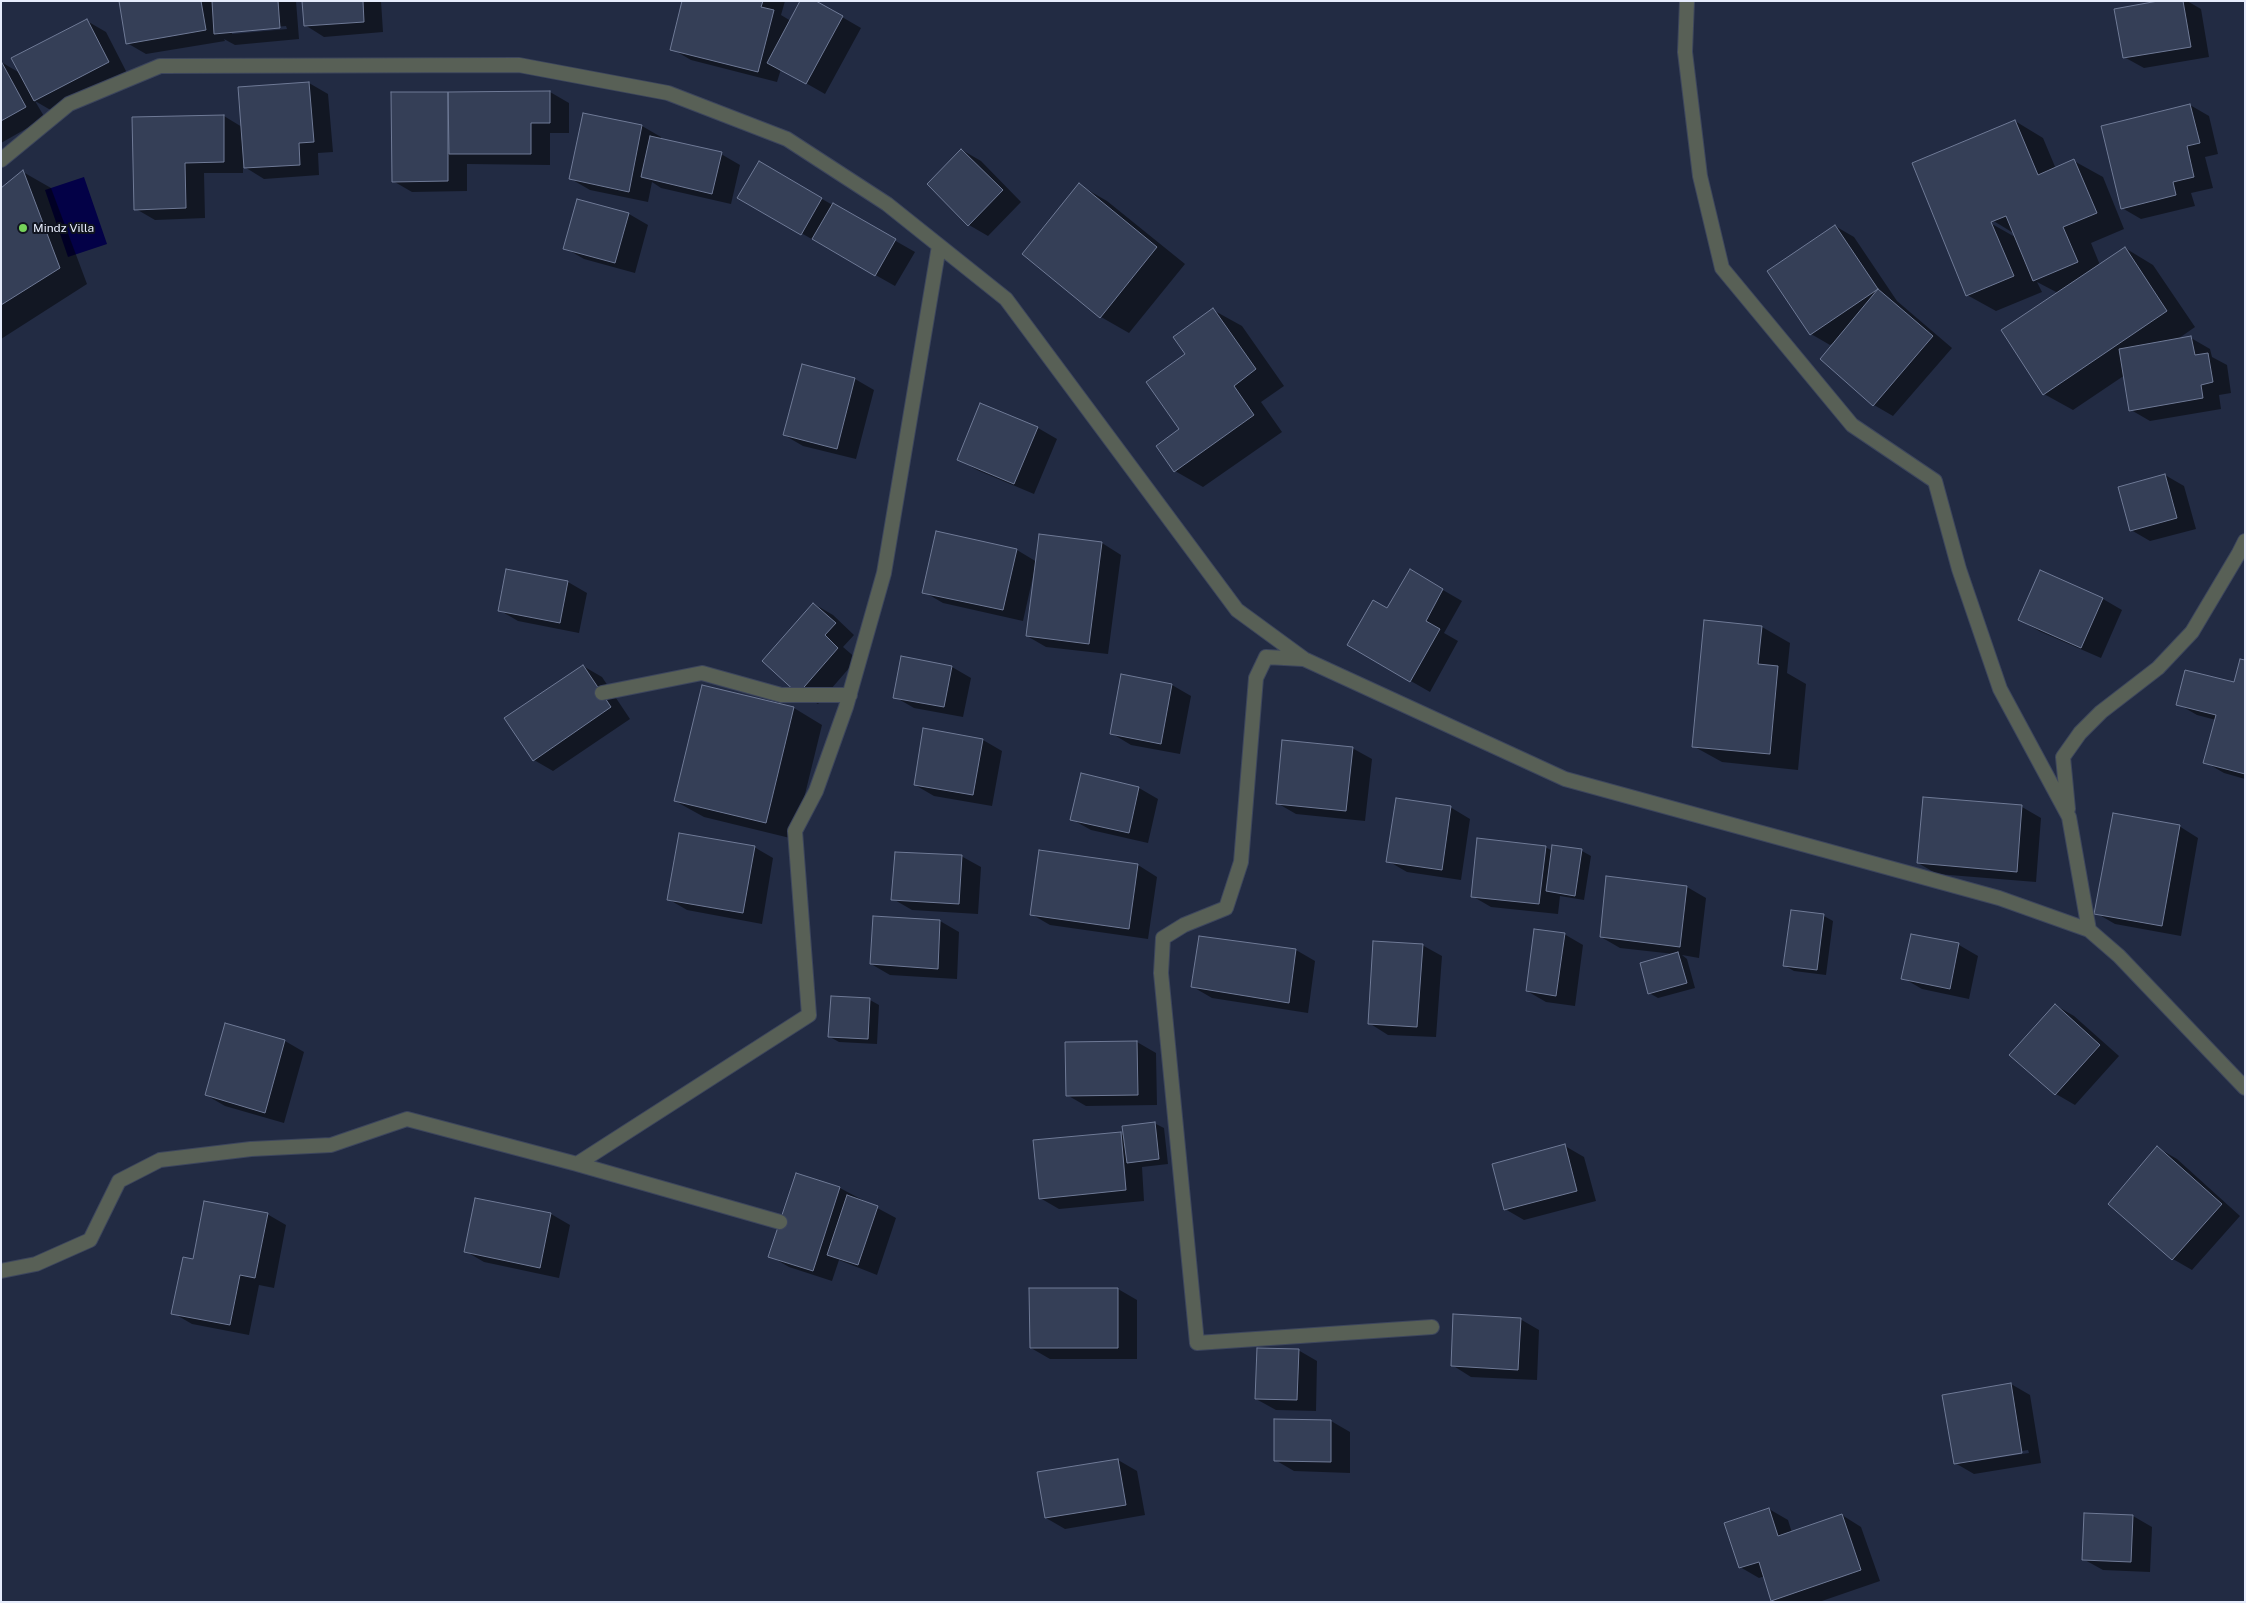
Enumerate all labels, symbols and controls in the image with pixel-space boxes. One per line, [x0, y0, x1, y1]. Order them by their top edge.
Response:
place label: Mindz Villa [33, 221, 94, 235]
marker: Mindz Villa [17, 222, 29, 234]

